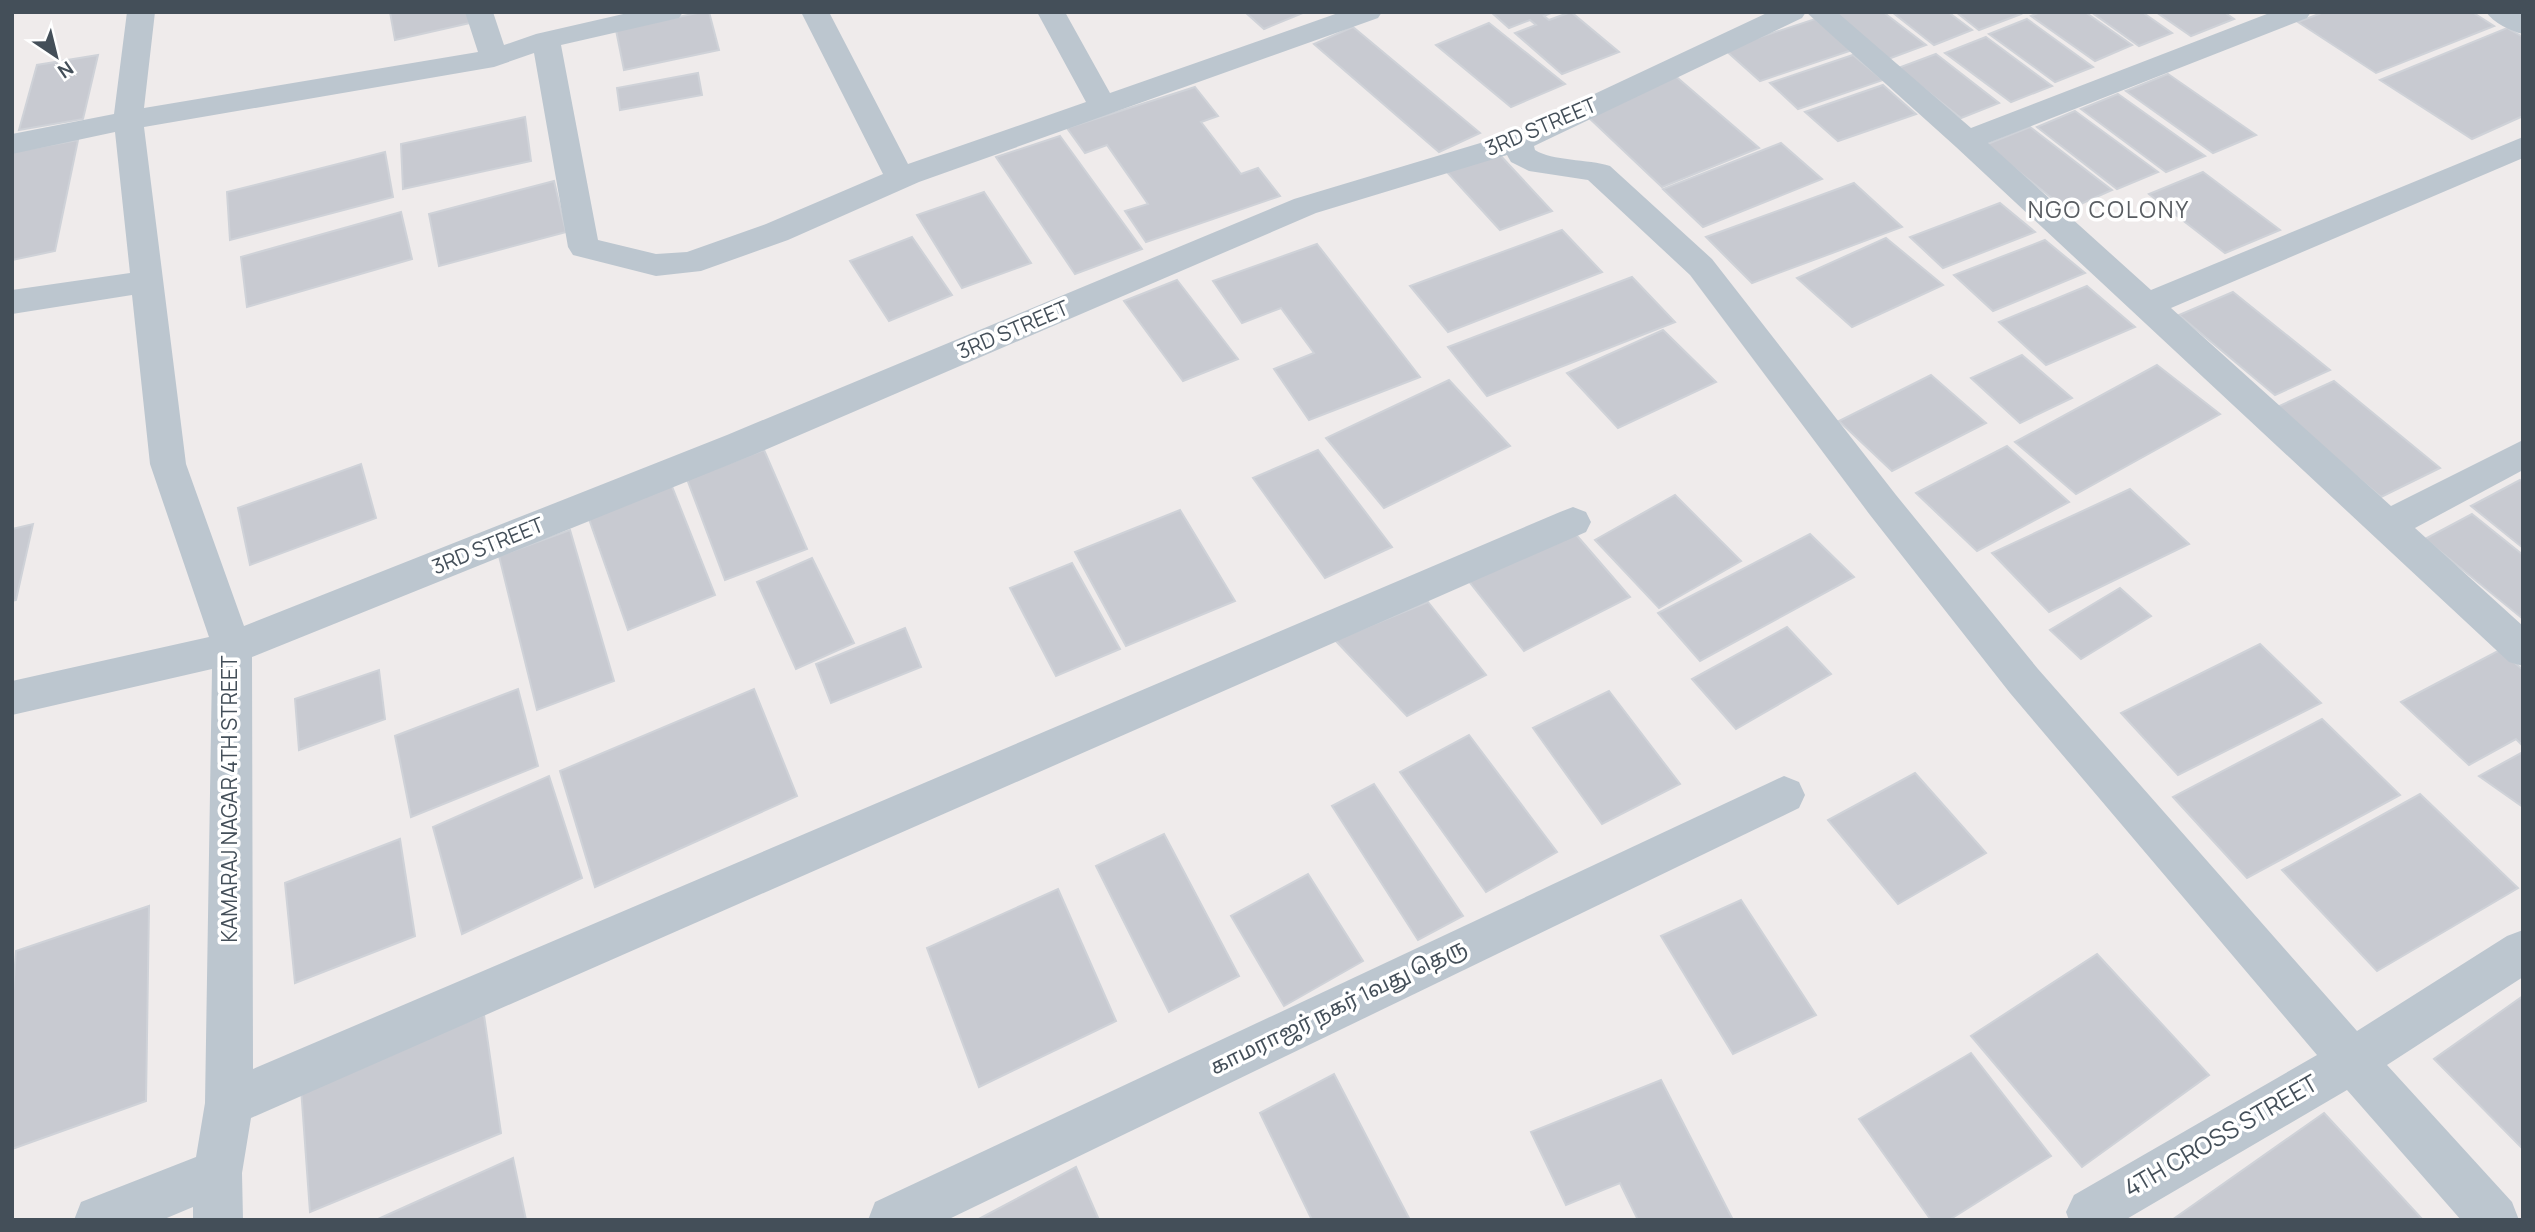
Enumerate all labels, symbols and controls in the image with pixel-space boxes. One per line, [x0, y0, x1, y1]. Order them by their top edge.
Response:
north arrow [21, 21, 91, 91]
text: N [53, 55, 79, 84]
street label: 3RD STREET [1481, 90, 1601, 162]
district label: NGO COLONY [2028, 193, 2190, 225]
street label: 3RD STREET [953, 293, 1073, 365]
street label: 3RD STREET [428, 510, 548, 580]
street label: KAMARAJ NAGAR 4TH STREET [215, 655, 243, 943]
street label: காமராஜர் நகர் 1வது தெரு [1205, 932, 1471, 1081]
street label: 4TH CROSS STREET [2117, 1065, 2324, 1204]

